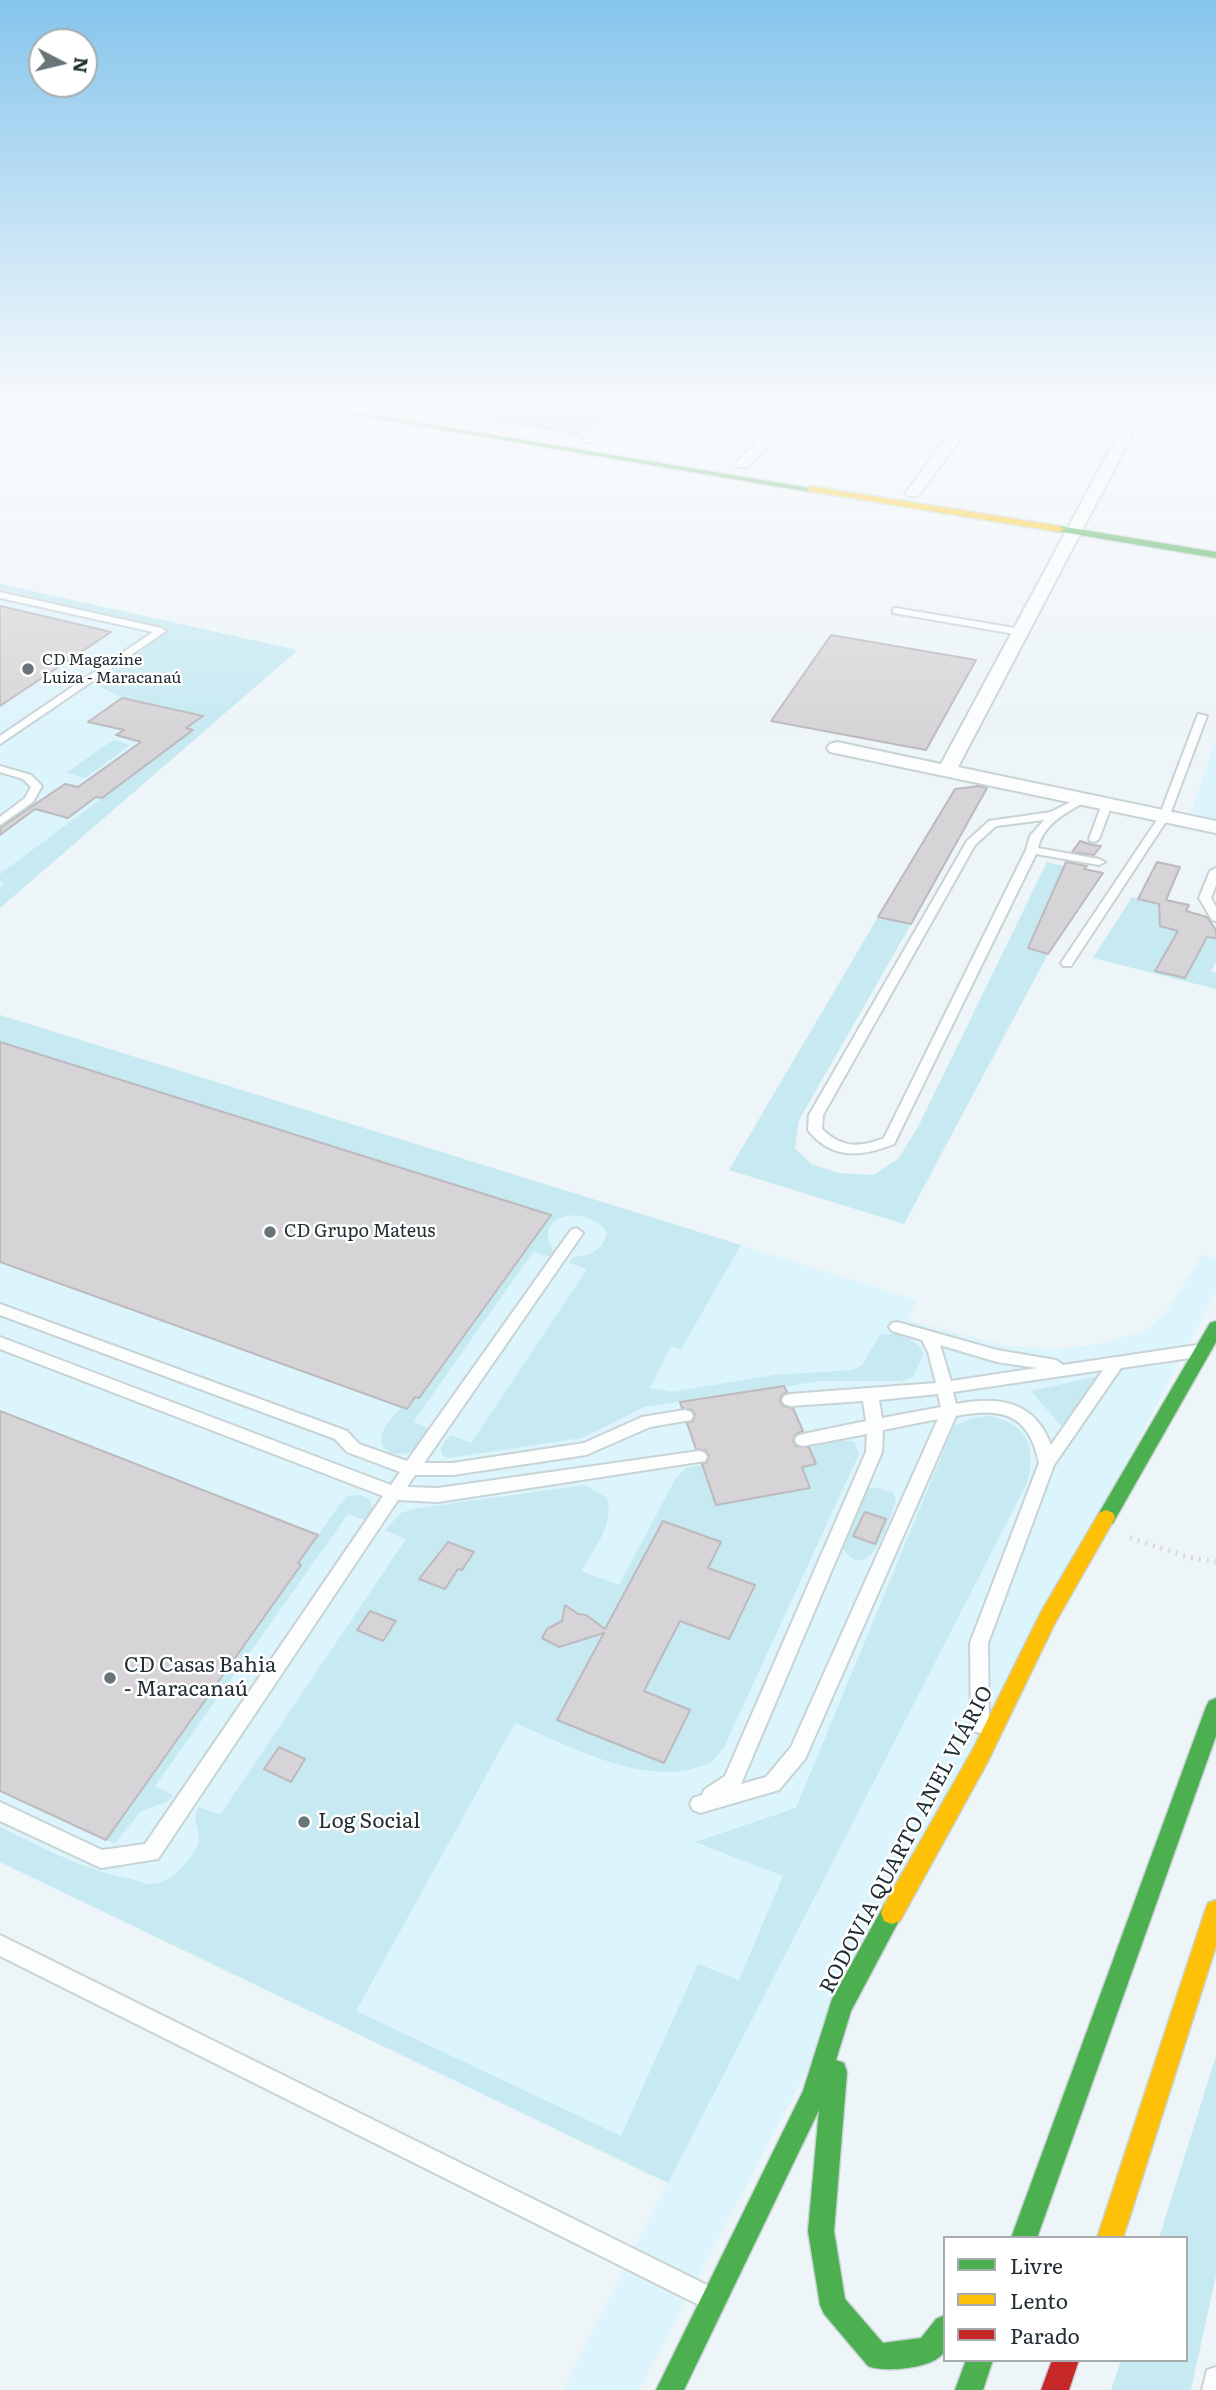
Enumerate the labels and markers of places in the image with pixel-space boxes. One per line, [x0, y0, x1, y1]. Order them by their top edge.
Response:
place label: CD Magazine Luiza - Maracanaú [42, 650, 182, 688]
marker: CD Magazine Luiza - Maracanaú [20, 661, 36, 677]
place label: CD Grupo Mateus [284, 1221, 435, 1243]
marker: CD Grupo Mateus [262, 1224, 278, 1240]
place label: CD Casas Bahia - Maracanaú [124, 1653, 276, 1703]
marker: CD Casas Bahia - Maracanaú [102, 1670, 118, 1686]
place label: Log Social [318, 1809, 420, 1835]
marker: Log Social [296, 1814, 312, 1830]

